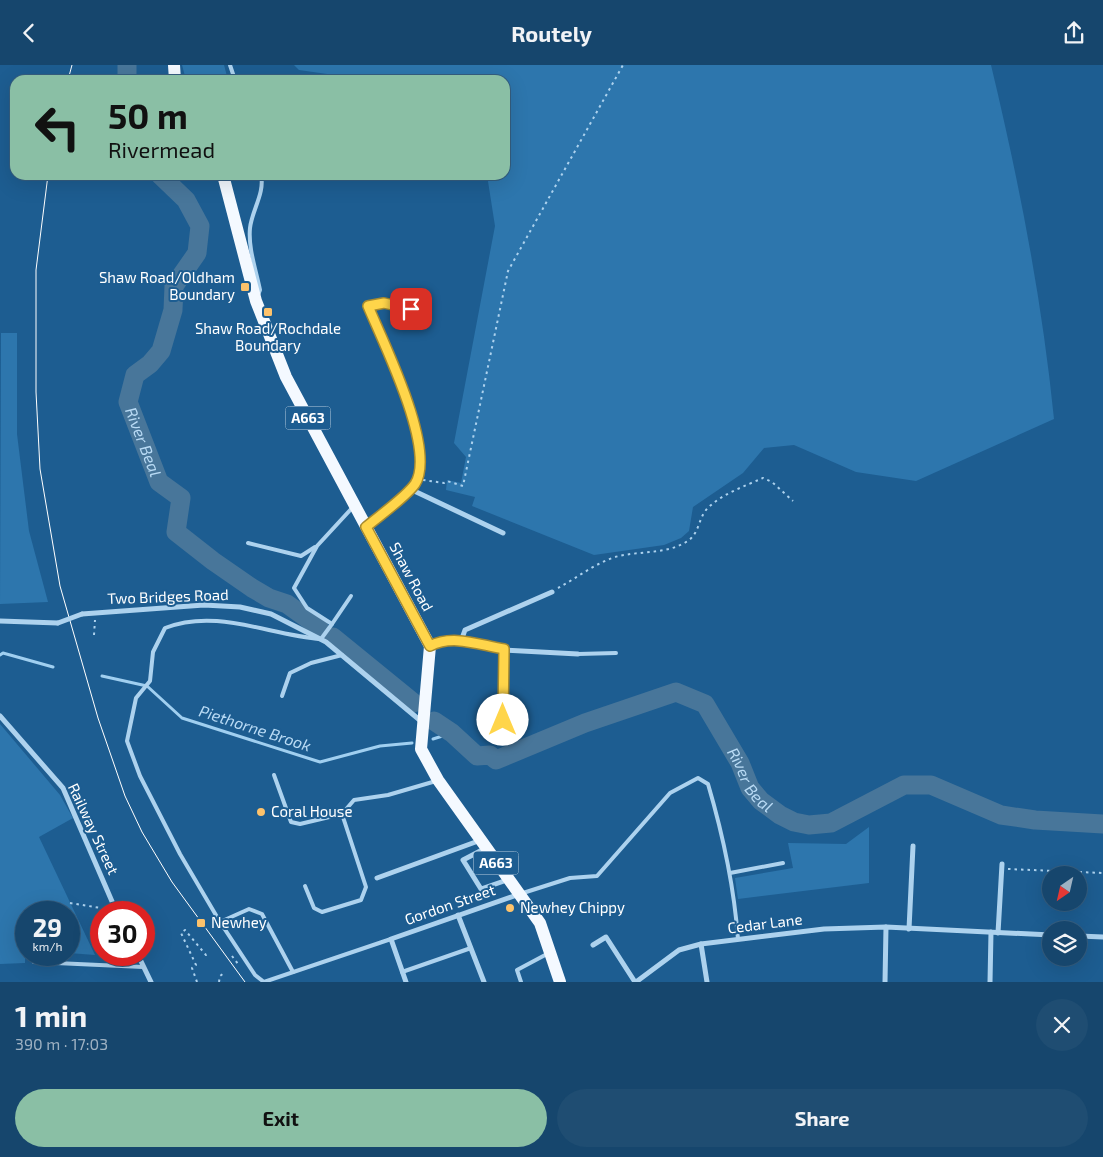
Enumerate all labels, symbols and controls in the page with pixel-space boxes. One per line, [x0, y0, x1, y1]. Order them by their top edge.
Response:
icon: back [15, 19, 43, 47]
icon: share [1060, 19, 1088, 47]
text: Routely [511, 20, 592, 46]
text: 50 m [108, 94, 188, 136]
icon: left [25, 95, 90, 160]
text: Rivermead [108, 136, 215, 162]
place label: Shaw Road/Oldham Boundary [99, 268, 235, 303]
marker: Shaw Road/Oldham Boundary [239, 281, 251, 293]
pin [390, 288, 432, 330]
icon: arrive [397, 295, 425, 323]
marker: Shaw Road/Rochdale Boundary [262, 306, 274, 318]
place label: Shaw Road/Rochdale Boundary [195, 319, 341, 354]
water label: River Beal [122, 404, 166, 479]
road number: A663 [286, 407, 330, 429]
street label: Shaw Road [386, 539, 438, 614]
street label: Two Bridges Road [107, 585, 229, 607]
position arrow [476, 693, 528, 745]
water label: Piethorne Brook [197, 700, 313, 755]
water label: River Beal [724, 744, 777, 816]
street label: Railway Street [65, 780, 123, 877]
place label: Coral House [271, 802, 353, 820]
marker: Coral House [255, 806, 267, 818]
road number: A663 [474, 851, 518, 875]
north arrow [1042, 866, 1088, 911]
map controls [1042, 866, 1087, 966]
street label: Gordon Street [402, 880, 498, 928]
place label: Newhey Chippy [520, 898, 625, 916]
speed limit sign: 30 [90, 901, 155, 966]
marker: Newhey Chippy [504, 902, 516, 914]
street label: Cedar Lane [726, 909, 803, 937]
text: 29 [33, 912, 62, 942]
place label: Newhey [211, 913, 267, 931]
marker: Newhey [195, 917, 207, 929]
button: layers [1042, 921, 1087, 966]
text: km/h [33, 939, 62, 953]
text: 1 min [15, 997, 87, 1033]
button: close [1036, 999, 1088, 1051]
text: 390 m · 17:03 [15, 1034, 108, 1053]
button: Exit [15, 1089, 547, 1147]
button: Share [557, 1089, 1088, 1147]

